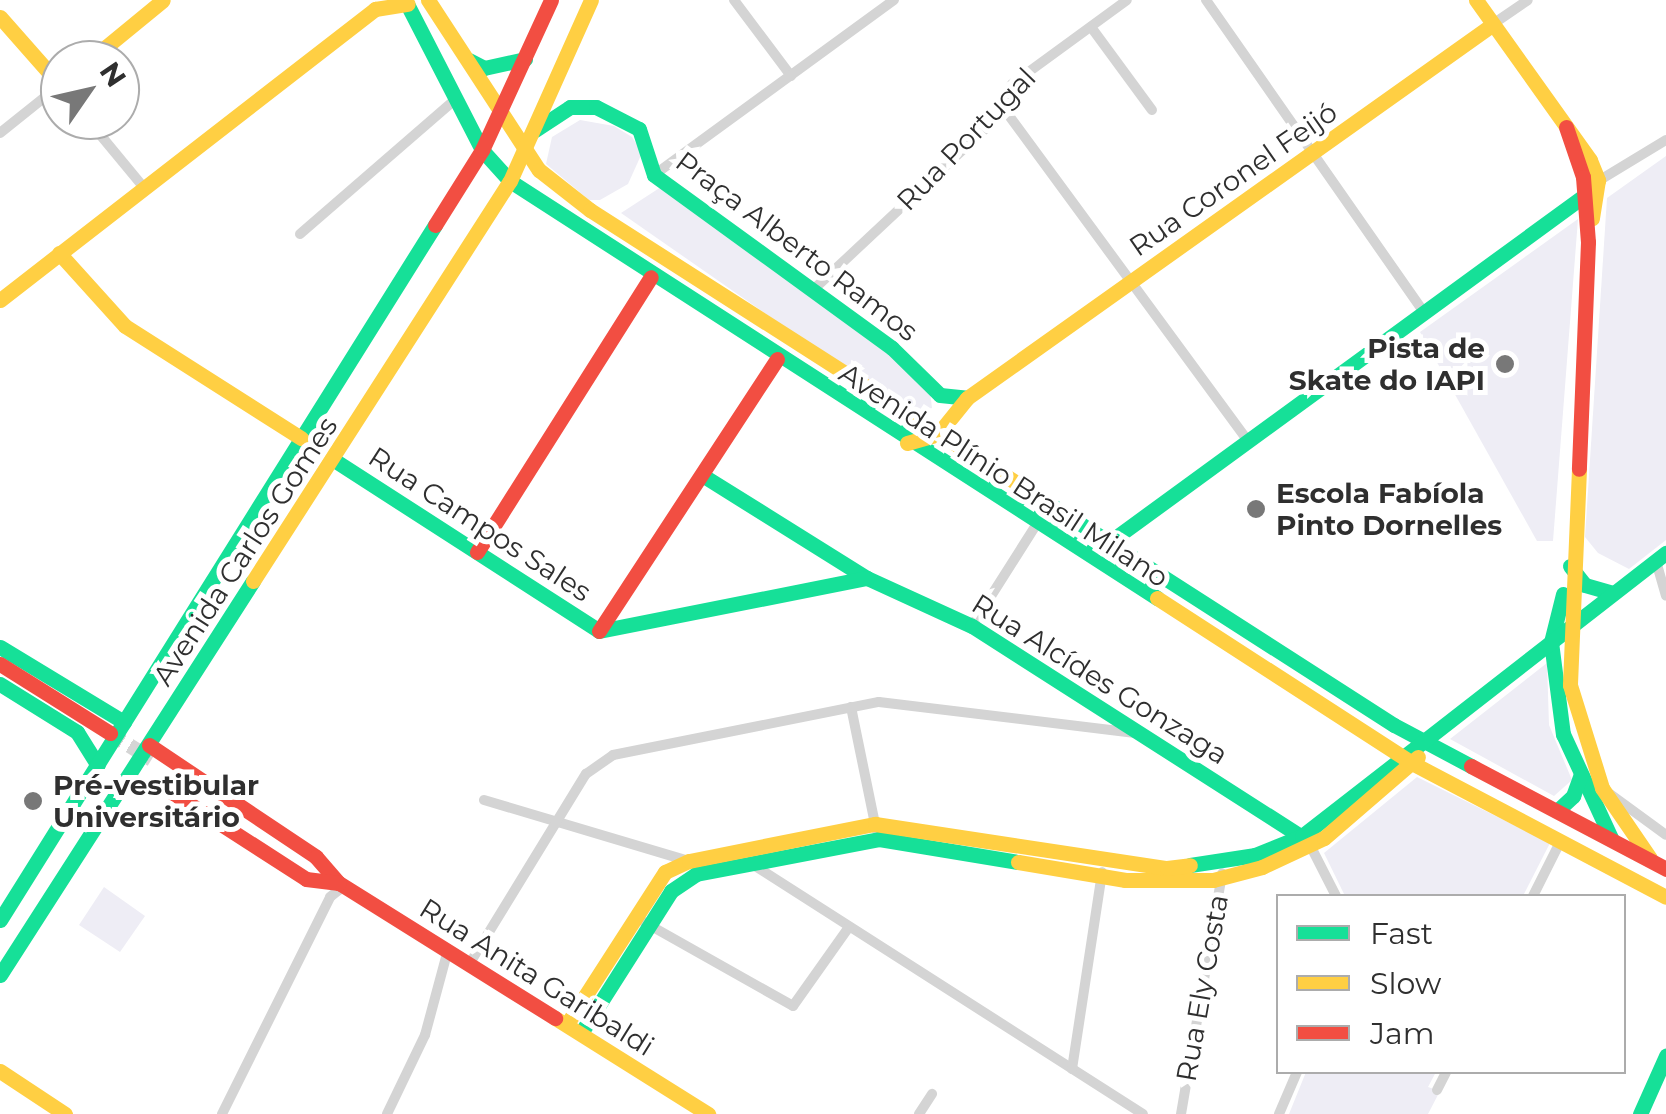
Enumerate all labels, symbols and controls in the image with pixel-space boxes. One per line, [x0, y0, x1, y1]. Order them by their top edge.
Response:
north arrow [40, 40, 140, 140]
text: N [93, 55, 134, 93]
street label: Rua Portugal [890, 61, 1042, 217]
street label: Rua Coronel Feijó [1123, 95, 1343, 263]
street label: Praça Alberto Ramos [669, 144, 925, 348]
place label: Pista de Skate do IAPI [1289, 331, 1485, 397]
marker: Pista de Skate do IAPI [1494, 353, 1516, 375]
street label: Avenida Plínio Brasil Milano [833, 356, 1175, 594]
street label: Avenida Carlos Gomes [146, 411, 344, 691]
street label: Rua Campos Sales [363, 440, 597, 608]
place label: Escola Fabíola Pinto Dornelles [1276, 476, 1502, 542]
marker: Escola Fabíola Pinto Dornelles [1245, 498, 1267, 520]
street label: Rua Alcídes Gonzaga [966, 587, 1234, 771]
place label: Pré-vestibular Universitário [53, 768, 259, 834]
marker: Pré-vestibular Universitário [22, 790, 44, 812]
street label: Rua Anita Garibaldi [414, 891, 660, 1063]
street label: Rua Ely Costa [1169, 892, 1235, 1084]
legend [1276, 894, 1626, 1074]
text: Fast [1370, 915, 1433, 952]
text: Slow [1370, 965, 1441, 1002]
text: Jam [1370, 1015, 1435, 1052]

